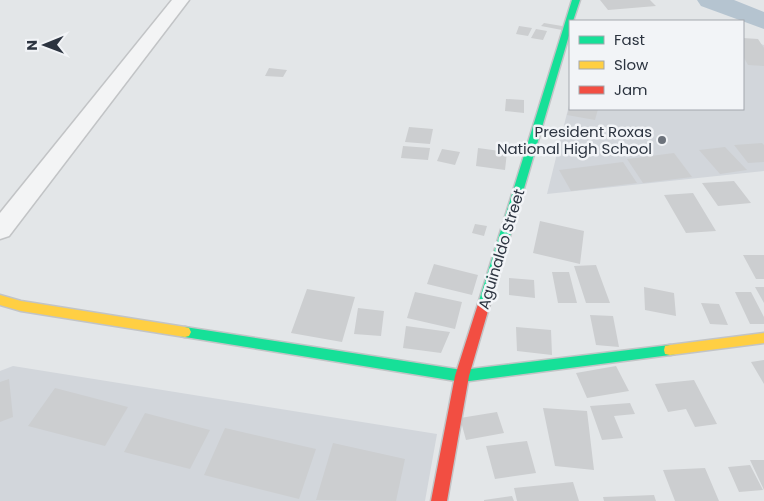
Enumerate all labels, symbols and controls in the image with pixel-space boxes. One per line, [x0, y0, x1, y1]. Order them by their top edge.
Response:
north arrow [20, 20, 70, 70]
legend [569, 20, 744, 110]
text: Fast [614, 29, 645, 50]
text: N [22, 40, 42, 51]
text: Slow [614, 54, 649, 75]
text: Jam [614, 79, 648, 100]
place label: President Roxas National High School [497, 121, 652, 159]
marker: President Roxas National High School [656, 134, 668, 146]
street label: Aguinaldo Street [473, 186, 529, 312]

